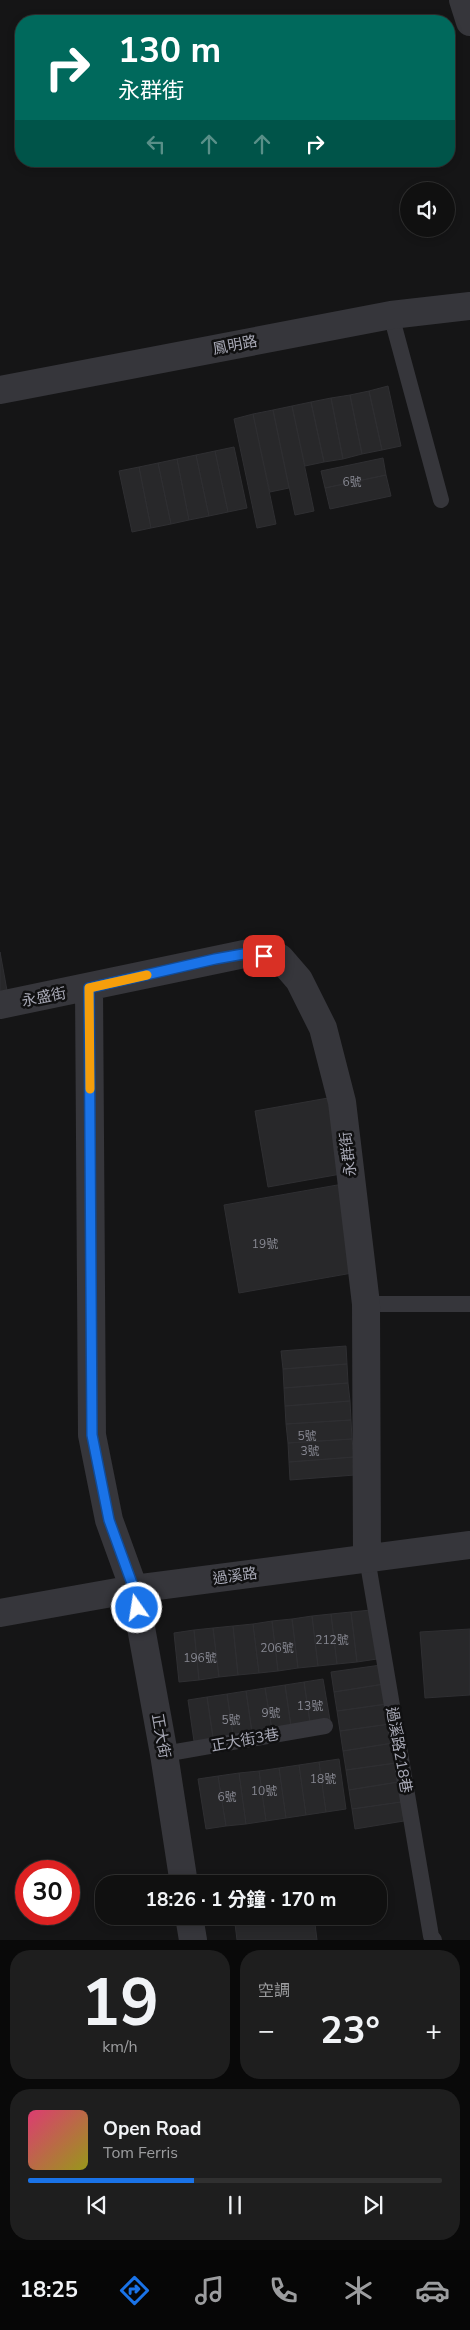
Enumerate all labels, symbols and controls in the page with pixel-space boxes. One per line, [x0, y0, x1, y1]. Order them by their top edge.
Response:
text: 130 m [118, 27, 221, 74]
icon: right [35, 35, 100, 100]
text: 永群街 [118, 76, 184, 106]
icon: left [142, 130, 170, 158]
icon: ahead [195, 130, 223, 158]
icon: ahead [248, 130, 276, 158]
icon: right [301, 130, 329, 158]
map controls [400, 182, 455, 237]
button: sound [400, 182, 455, 237]
street label: 鳳明路 [211, 331, 259, 359]
house number: 6號 [342, 474, 362, 490]
pin [243, 935, 285, 977]
icon: arrive [250, 942, 278, 970]
street label: 永盛街 [20, 983, 68, 1011]
street label: 永群街 [335, 1130, 361, 1178]
house number: 19號 [252, 1236, 278, 1252]
house number: 5號 [297, 1428, 317, 1444]
house number: 3號 [300, 1443, 320, 1459]
street label: 過溪路 [211, 1563, 259, 1589]
position arrow [110, 1581, 162, 1633]
house number: 212號 [315, 1632, 349, 1648]
house number: 206號 [260, 1640, 294, 1656]
house number: 196號 [183, 1650, 217, 1666]
house number: 13號 [297, 1698, 323, 1714]
house number: 9號 [261, 1705, 281, 1721]
street label: 過溪路218巷 [382, 1705, 416, 1795]
street label: 正大街 [147, 1712, 175, 1760]
house number: 5號 [221, 1712, 241, 1728]
street label: 正大街3巷 [209, 1724, 281, 1756]
house number: 18號 [310, 1771, 336, 1787]
house number: 10號 [251, 1783, 277, 1799]
house number: 6號 [217, 1789, 237, 1805]
speed limit sign: 30 [15, 1860, 80, 1925]
text: 18:26 · 1 分鐘 · 170 m [146, 1887, 336, 1913]
text: 19 [81, 1959, 159, 2048]
text: 空調 [258, 1980, 290, 2002]
text: 23° [320, 2005, 380, 2056]
text: − [258, 2012, 275, 2050]
text: + [425, 2012, 442, 2050]
text: km/h [102, 2036, 138, 2058]
text: Open Road [103, 2116, 201, 2142]
text: Tom Ferris [103, 2142, 178, 2164]
icon: previous [83, 2191, 111, 2219]
icon: pause [221, 2191, 249, 2219]
icon: next [359, 2191, 387, 2219]
icon: directions [117, 2273, 152, 2308]
icon: music [192, 2273, 227, 2308]
icon: phone [266, 2273, 301, 2308]
icon: climate [341, 2273, 376, 2308]
icon: car [415, 2273, 450, 2308]
text: 18:25 [20, 2275, 78, 2305]

